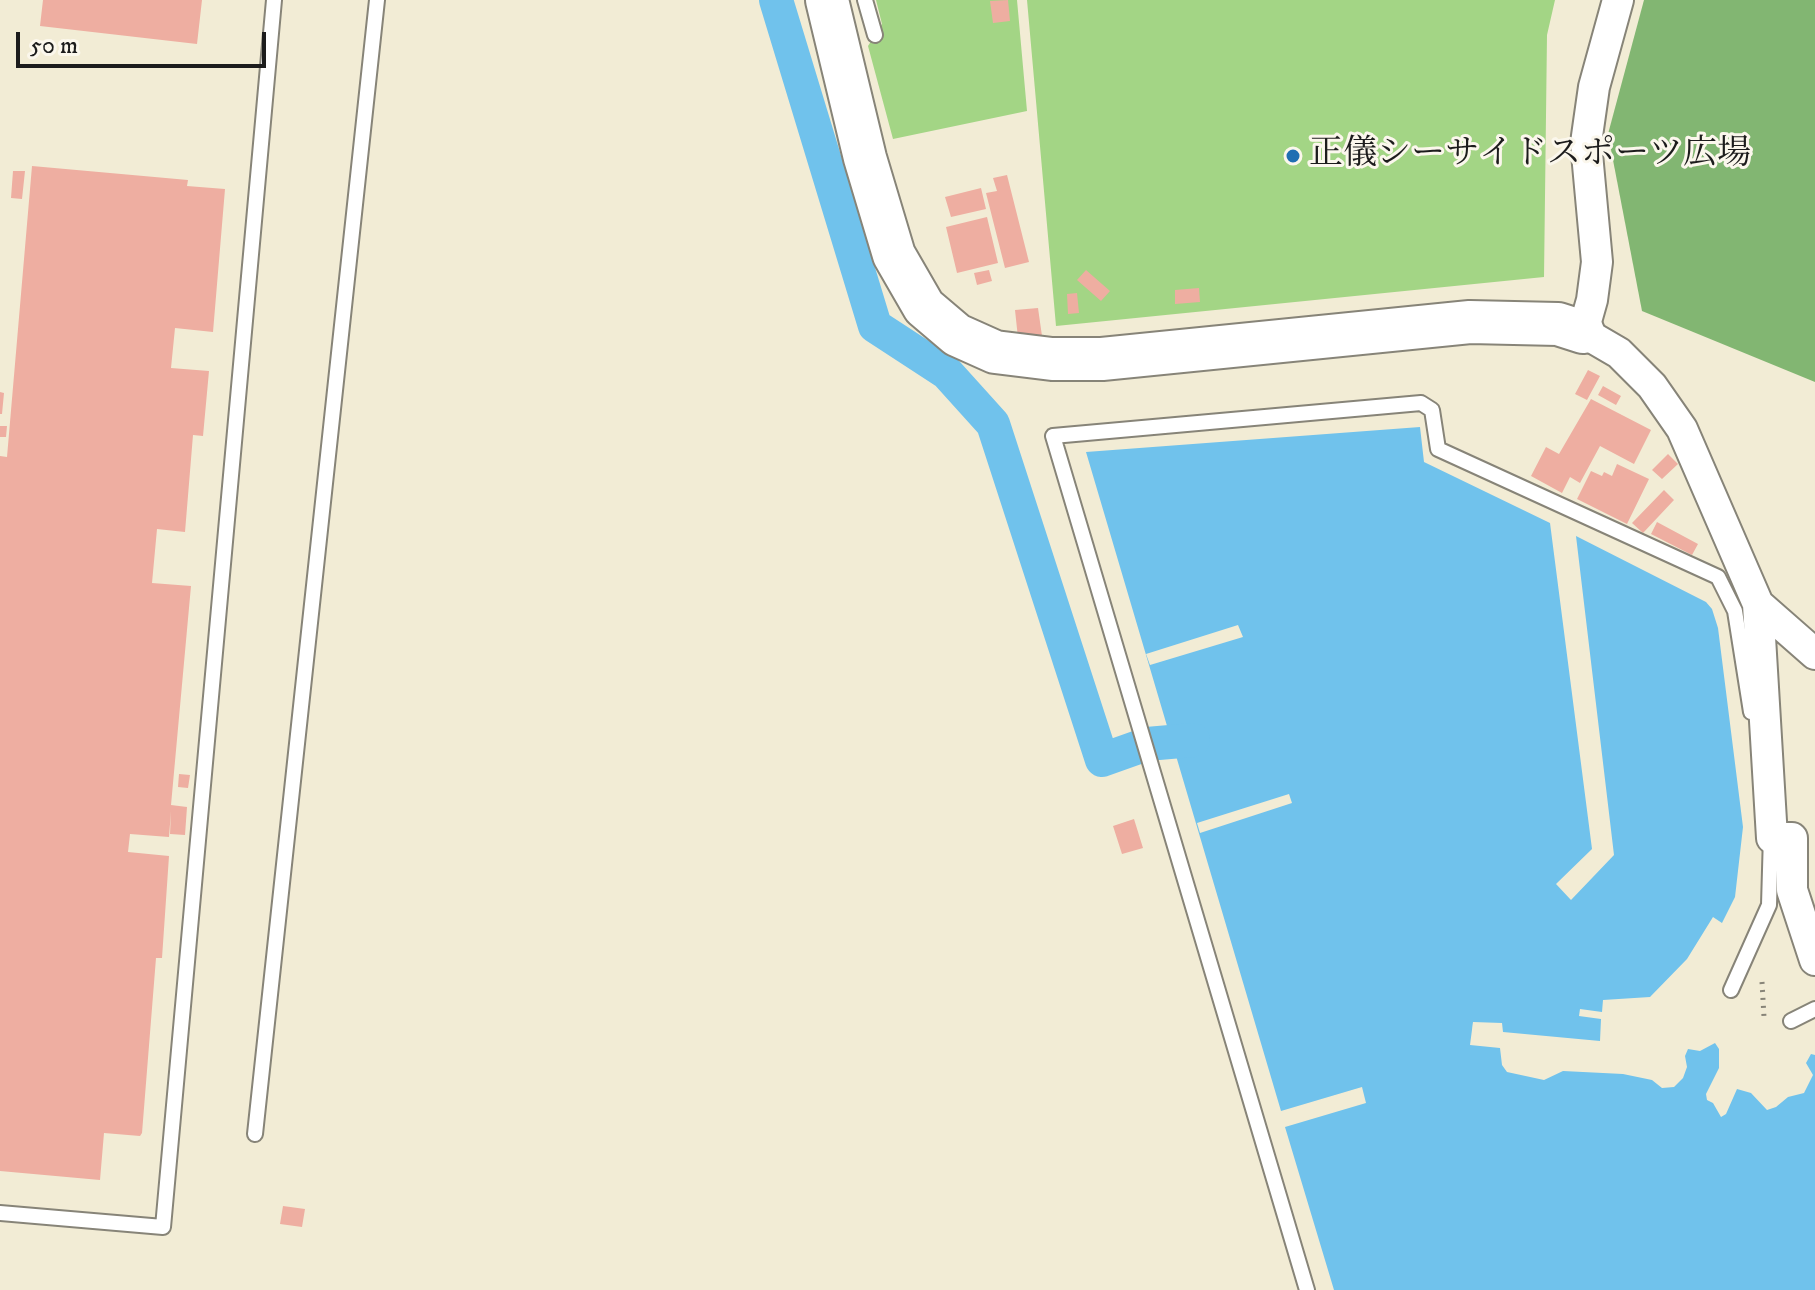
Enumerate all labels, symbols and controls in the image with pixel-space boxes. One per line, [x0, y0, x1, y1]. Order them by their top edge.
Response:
scale bar [20, 16, 270, 66]
text: 50 m [30, 31, 78, 61]
place label: 正儀シーサイドスポーツ広場 [1309, 136, 1751, 176]
marker: 正儀シーサイドスポーツ広場 [1284, 147, 1302, 165]

